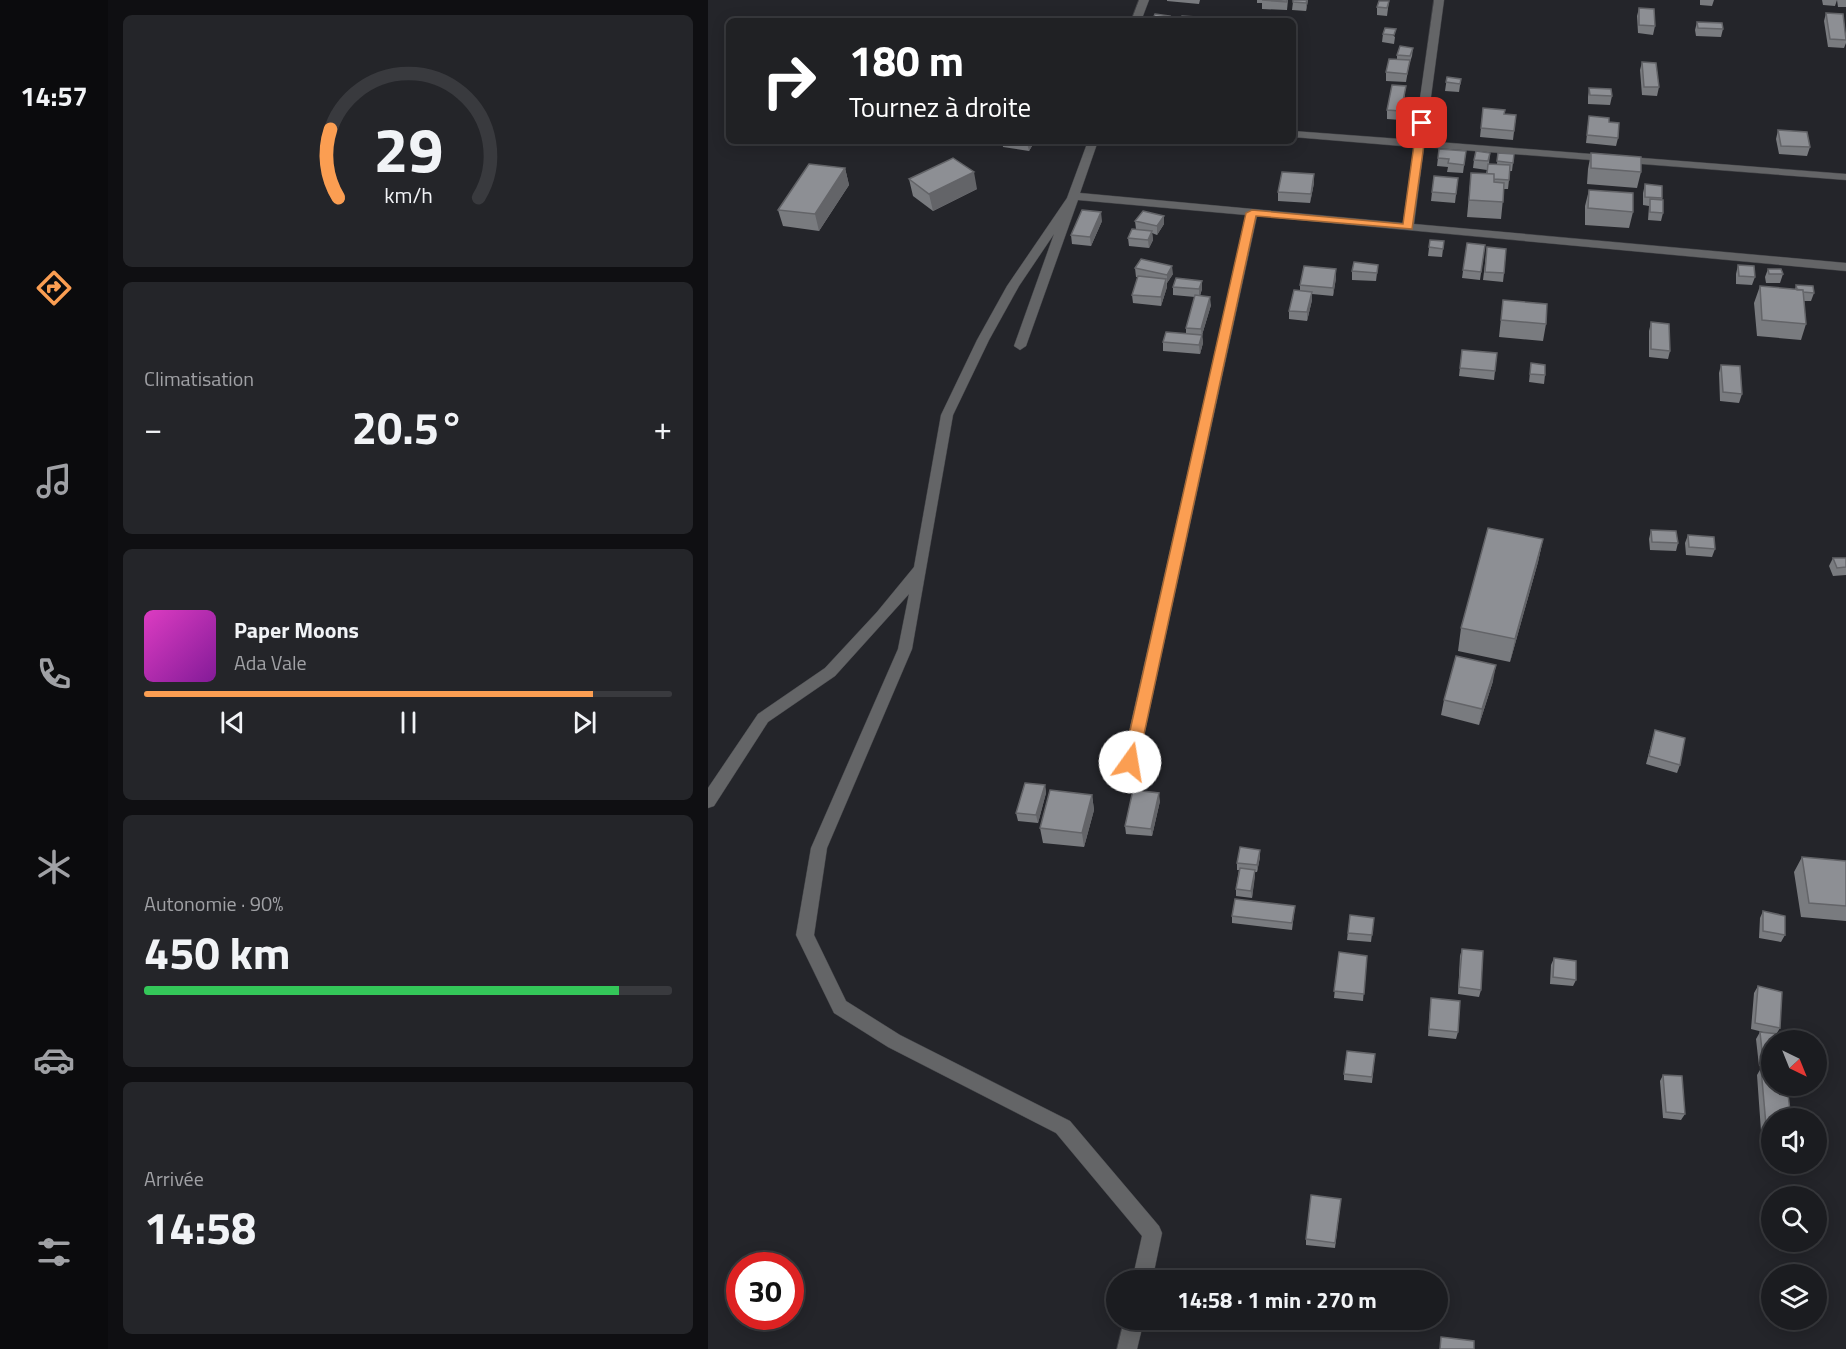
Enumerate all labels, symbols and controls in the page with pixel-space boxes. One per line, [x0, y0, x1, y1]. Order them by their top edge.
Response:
text: 180 m [849, 28, 964, 92]
icon: right [750, 42, 828, 120]
text: 14:57 [20, 75, 88, 116]
text: Tournez à droite [849, 86, 1031, 127]
pin [1396, 97, 1447, 148]
text: 29 [373, 101, 443, 196]
icon: arrive [1405, 106, 1438, 139]
text: km/h [384, 179, 432, 211]
icon: directions [33, 267, 75, 309]
text: Climatisation [144, 363, 254, 394]
text: 20.5° [352, 393, 464, 461]
text: − [144, 403, 162, 453]
text: + [654, 403, 672, 453]
icon: music [33, 460, 75, 502]
text: Paper Moons [234, 613, 359, 647]
text: Ada Vale [234, 647, 307, 678]
icon: phone [33, 653, 75, 695]
icon: previous [216, 706, 249, 739]
icon: pause [392, 706, 425, 739]
icon: next [568, 706, 601, 739]
position arrow [1098, 730, 1162, 794]
icon: climate [33, 846, 75, 888]
text: Autonomie · 90% [144, 888, 283, 919]
text: 450 km [144, 918, 290, 986]
north arrow [1761, 1030, 1827, 1096]
map controls [1761, 1030, 1827, 1330]
icon: car [33, 1039, 75, 1081]
button: sound [1761, 1108, 1827, 1174]
text: Arrivée [144, 1163, 204, 1194]
button: search [1761, 1186, 1827, 1252]
text: 14:58 [144, 1193, 256, 1261]
icon: filters [33, 1231, 75, 1273]
speed limit sign: 30 [726, 1252, 804, 1330]
button: layers [1761, 1264, 1827, 1330]
text: 14:58 · 1 min · 270 m [1177, 1283, 1377, 1317]

